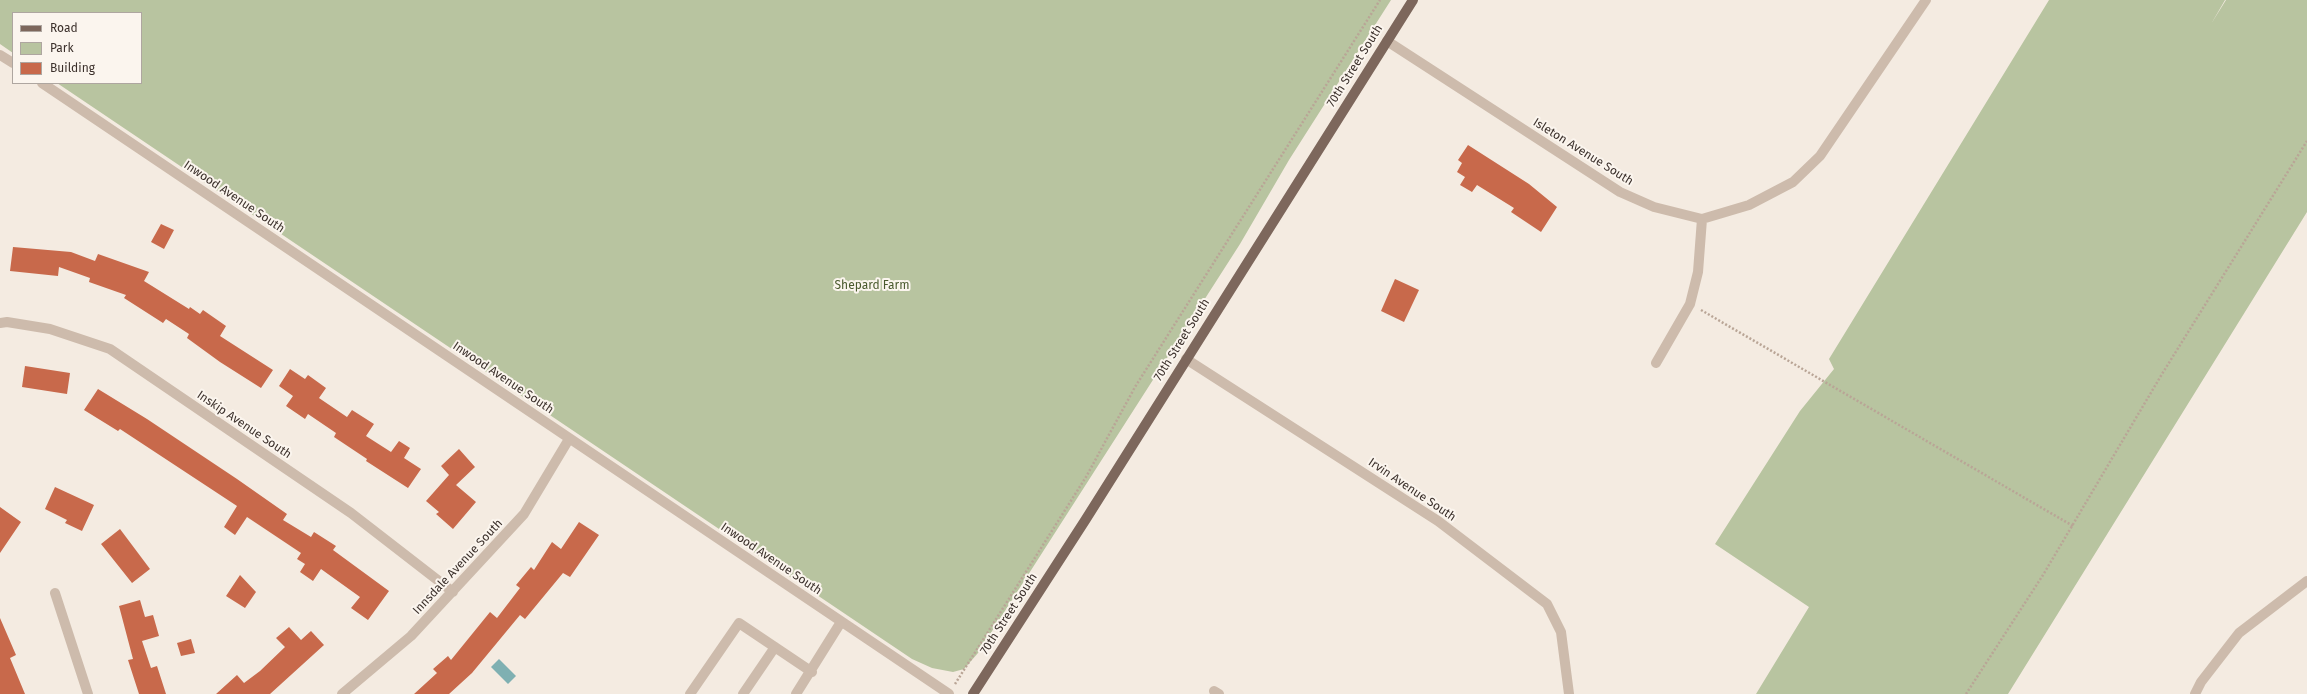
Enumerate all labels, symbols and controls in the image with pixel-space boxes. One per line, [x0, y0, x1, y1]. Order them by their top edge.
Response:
legend [12, 12, 142, 84]
text: Road [50, 21, 78, 35]
street label: 70th Street South [1324, 22, 1386, 110]
text: Park [50, 41, 74, 55]
text: Building [50, 61, 95, 75]
street label: Isleton Avenue South [1530, 115, 1636, 189]
street label: Inwood Avenue South [181, 158, 287, 236]
park label: Shepard Farm [835, 279, 909, 293]
street label: 70th Street South [1151, 296, 1213, 384]
street label: Inwood Avenue South [450, 339, 556, 417]
street label: Inskip Avenue South [194, 388, 294, 462]
street label: Irvin Avenue South [1365, 455, 1459, 525]
street label: Innsdale Avenue South [410, 516, 506, 618]
street label: Inwood Avenue South [718, 520, 824, 598]
street label: 70th Street South [977, 571, 1041, 657]

